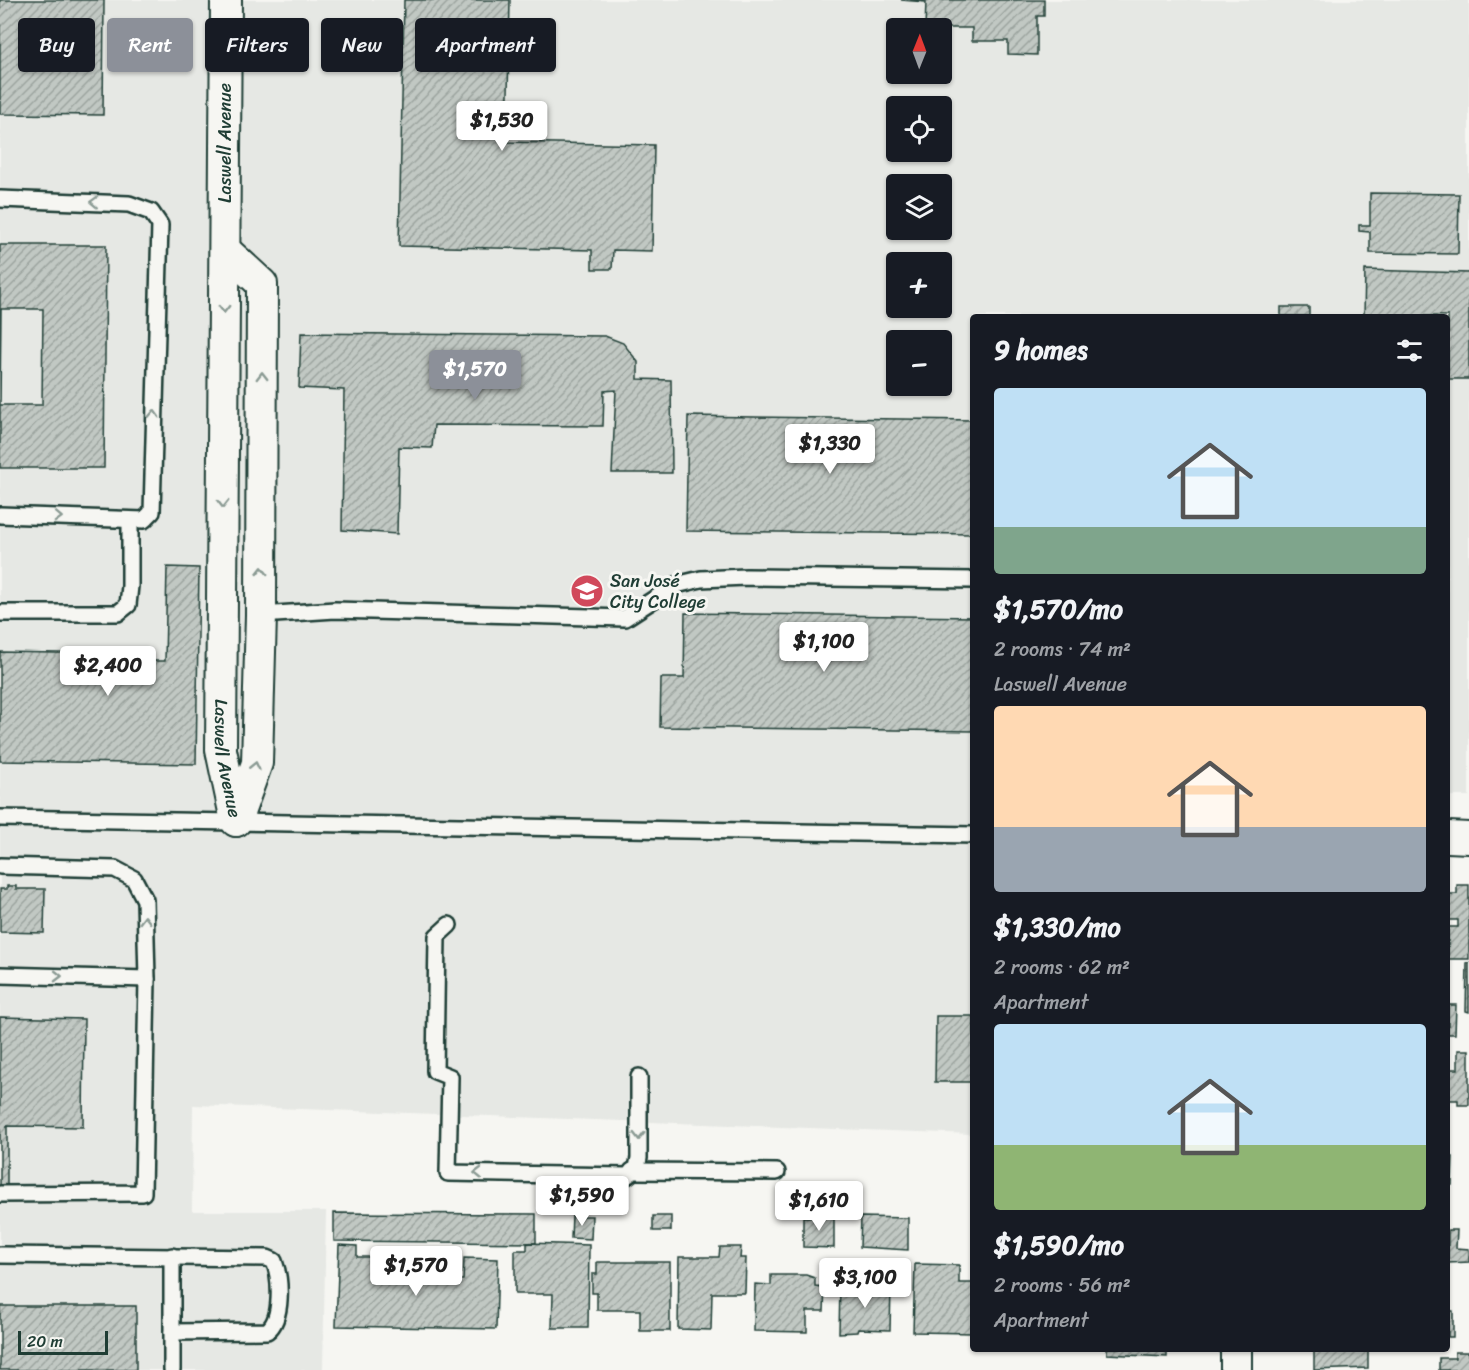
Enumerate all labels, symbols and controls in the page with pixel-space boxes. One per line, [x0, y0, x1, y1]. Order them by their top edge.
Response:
chip: Buy [18, 18, 95, 72]
chip: Rent [107, 18, 193, 72]
chip: Filters [205, 18, 309, 72]
chip: New [321, 18, 403, 72]
chip: Apartment [415, 18, 556, 72]
north arrow [886, 18, 952, 84]
map controls [886, 18, 952, 396]
street label: Laswell Avenue [209, 83, 241, 203]
button: locate [886, 96, 952, 162]
pin: $1,530 [453, 101, 551, 152]
text: $1,530 [470, 103, 534, 138]
button: layers [886, 174, 952, 240]
one-way arrow [90, 196, 99, 209]
button: + [886, 252, 952, 318]
one-way arrow [218, 304, 230, 313]
text: 9 homes [994, 327, 1088, 373]
button: − [886, 330, 952, 396]
icon: filters [1393, 334, 1426, 367]
pin: $1,570 [426, 350, 524, 401]
text: $1,570 [443, 352, 507, 387]
one-way arrow [256, 372, 268, 381]
one-way arrow [148, 409, 161, 418]
pin: $1,330 [781, 424, 879, 475]
text: $1,330 [799, 426, 861, 461]
icon: home [1156, 427, 1264, 535]
one-way arrow [217, 499, 229, 508]
one-way arrow [54, 511, 63, 523]
place label: San José City College [610, 565, 706, 618]
one-way arrow [256, 567, 268, 576]
school or university icon: San José City College [569, 573, 605, 609]
text: $1,570/mo [994, 586, 1123, 632]
pin: $1,100 [775, 622, 873, 673]
text: $1,100 [793, 624, 855, 659]
text: 2 rooms · 74 m² [994, 632, 1131, 667]
pin: $2,400 [59, 646, 157, 697]
text: $2,400 [74, 648, 142, 683]
text: Laswell Avenue [994, 667, 1127, 702]
street label: Laswell Avenue [205, 699, 251, 821]
icon: home [1156, 745, 1264, 853]
one-way arrow [247, 761, 260, 771]
text: $1,330/mo [994, 904, 1121, 950]
one-way arrow [139, 916, 152, 925]
text: 2 rooms · 62 m² [994, 950, 1130, 985]
one-way arrow [54, 970, 63, 983]
text: Apartment [994, 985, 1088, 1020]
icon: home [1156, 1063, 1264, 1171]
one-way arrow [633, 1131, 645, 1140]
one-way arrow [473, 1167, 482, 1179]
pin: $1,590 [533, 1176, 631, 1227]
text: $1,590 [550, 1178, 614, 1213]
pin: $1,610 [770, 1181, 868, 1232]
text: $1,610 [789, 1183, 849, 1218]
text: $1,590/mo [994, 1222, 1124, 1268]
pin: $1,570 [367, 1246, 465, 1297]
text: $1,570 [384, 1248, 448, 1283]
pin: $3,100 [816, 1258, 914, 1309]
text: $3,100 [833, 1260, 897, 1295]
text: 2 rooms · 56 m² [994, 1268, 1131, 1303]
text: Apartment [994, 1303, 1088, 1338]
text: 20 m [27, 1327, 63, 1356]
scale bar [18, 1328, 108, 1356]

